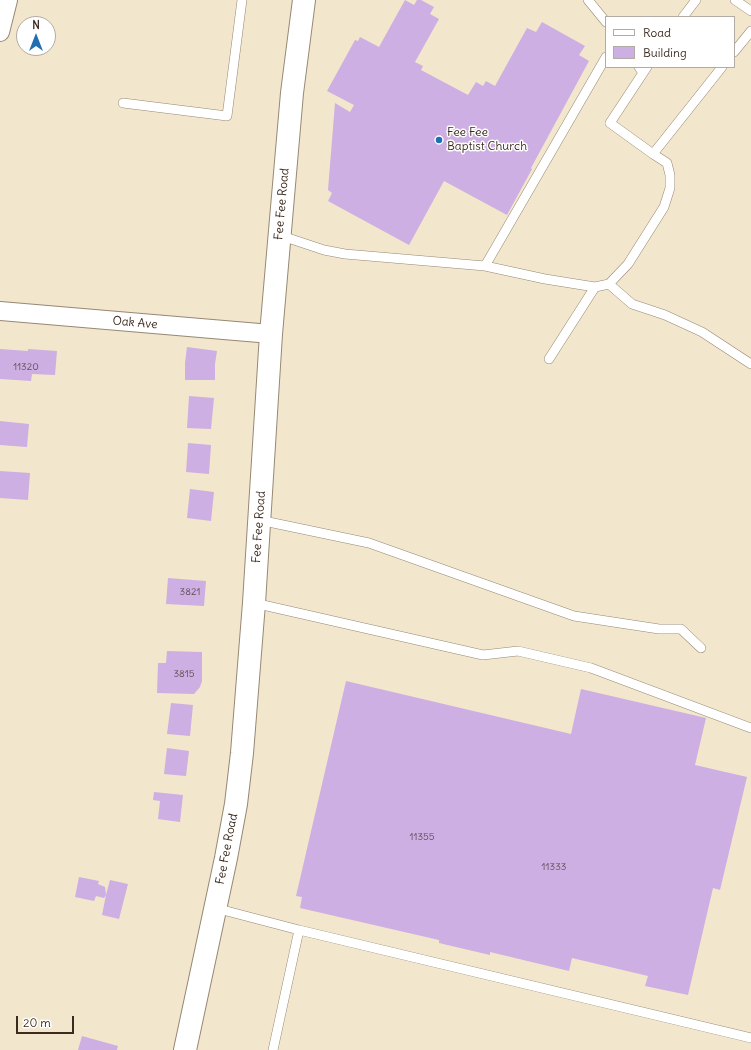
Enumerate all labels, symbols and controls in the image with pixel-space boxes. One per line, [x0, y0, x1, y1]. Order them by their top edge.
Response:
north arrow [16, 16, 56, 56]
legend [605, 16, 735, 68]
text: N [32, 18, 40, 32]
text: Road [643, 25, 671, 40]
text: Building [643, 45, 687, 60]
place label: Fee Fee Baptist Church [447, 126, 527, 154]
marker: Fee Fee Baptist Church [434, 135, 444, 145]
street label: Fee Fee Road [272, 168, 292, 240]
street label: Oak Ave [112, 314, 158, 332]
house number: 11320 [13, 361, 39, 373]
street label: Fee Fee Road [249, 491, 269, 563]
house number: 3821 [180, 586, 200, 598]
house number: 3815 [173, 668, 195, 680]
street label: Fee Fee Road [213, 812, 241, 886]
house number: 11355 [409, 831, 435, 843]
house number: 11333 [542, 861, 566, 873]
scale bar [18, 1008, 76, 1034]
text: 20 m [23, 1015, 51, 1030]

